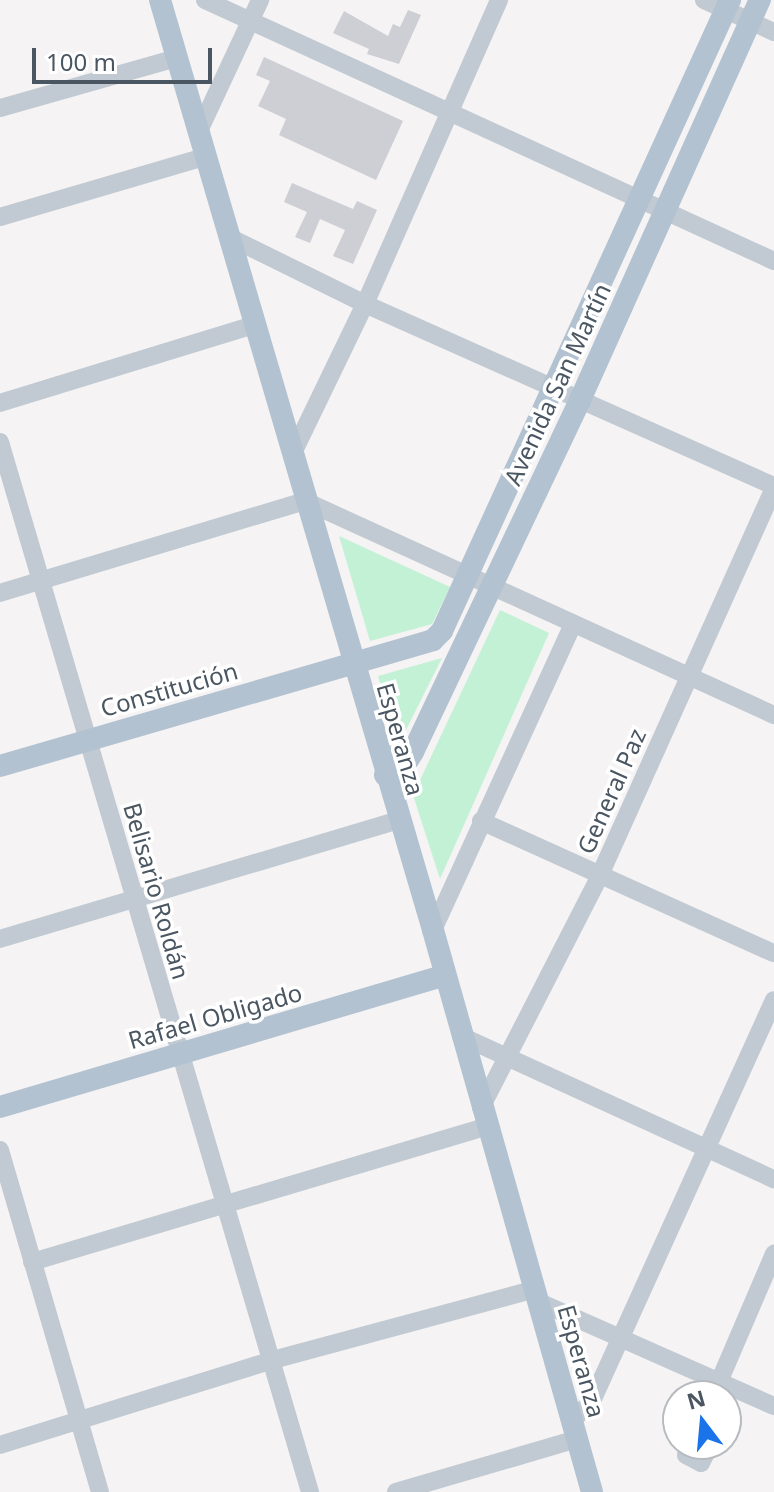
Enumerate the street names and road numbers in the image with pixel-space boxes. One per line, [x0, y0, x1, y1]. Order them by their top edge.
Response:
street label: Avenida San Martín [498, 279, 616, 489]
street label: Constitución [97, 656, 241, 722]
street label: Esperanza [371, 679, 431, 799]
street label: General Paz [571, 724, 651, 858]
street label: Belisario Roldán [118, 800, 196, 982]
street label: Rafael Obligado [125, 977, 305, 1055]
street label: Esperanza [552, 1301, 612, 1421]

